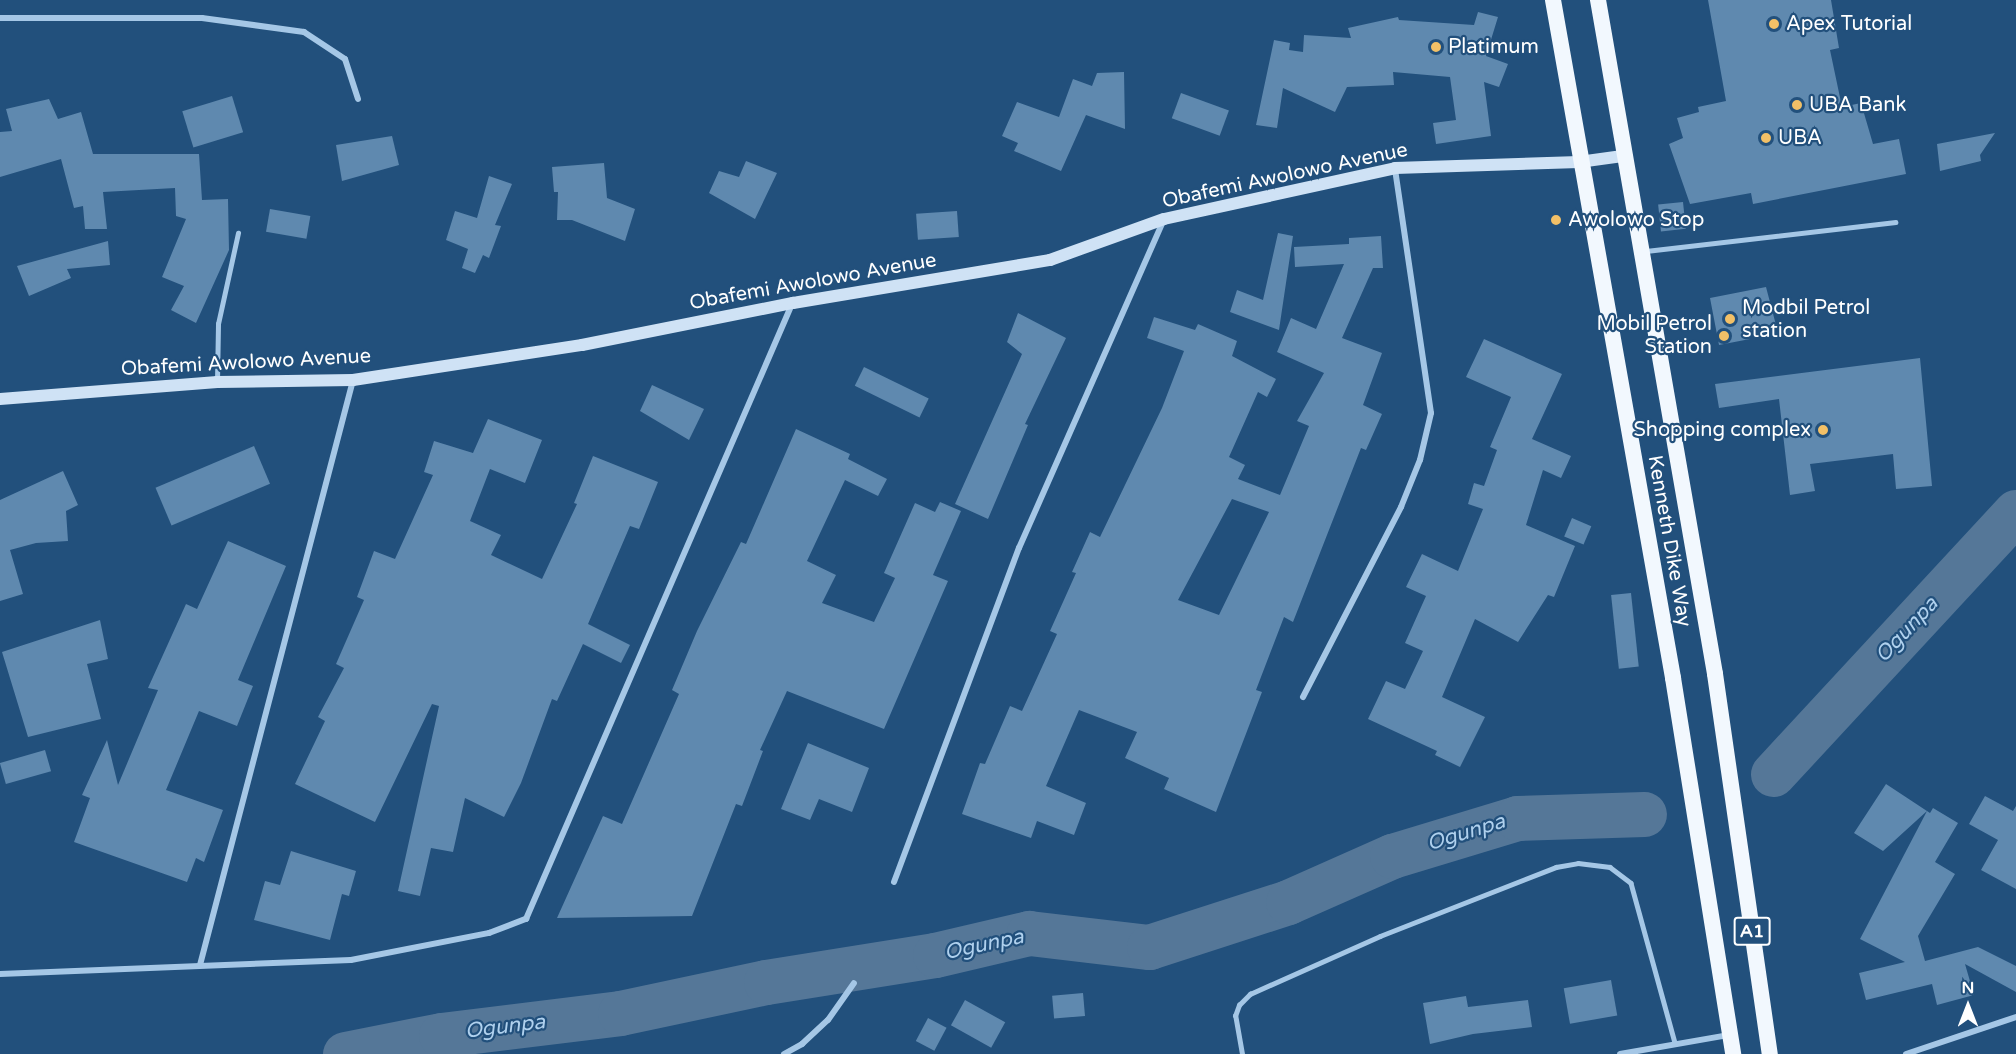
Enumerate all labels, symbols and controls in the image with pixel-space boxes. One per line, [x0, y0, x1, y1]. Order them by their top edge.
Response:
place label: Apex Tutorial [1786, 12, 1912, 36]
marker: Apex Tutorial [1767, 17, 1781, 31]
place label: Platimum [1448, 35, 1539, 59]
marker: Platimum [1429, 40, 1443, 54]
place label: UBA Bank [1809, 93, 1906, 117]
marker: UBA Bank [1790, 98, 1804, 112]
place label: UBA [1778, 126, 1822, 150]
marker: UBA [1759, 131, 1773, 145]
street label: Obafemi Awolowo Avenue [1160, 138, 1410, 214]
place label: Awolowo Stop [1568, 208, 1704, 232]
marker: Awolowo Stop [1549, 213, 1563, 227]
street label: Obafemi Awolowo Avenue [688, 248, 938, 316]
place label: Modbil Petrol station [1742, 296, 1870, 343]
place label: Mobil Petrol Station [1596, 312, 1712, 359]
marker: Modbil Petrol station [1723, 312, 1737, 326]
marker: Mobil Petrol Station [1717, 329, 1731, 343]
street label: Obafemi Awolowo Avenue [120, 344, 372, 382]
place label: Shopping complex [1634, 418, 1811, 442]
marker: Shopping complex [1816, 423, 1830, 437]
street label: Kenneth Dike Way [1642, 453, 1696, 629]
water label: Ogunpa [1870, 592, 1944, 668]
water label: Ogunpa [1424, 809, 1508, 857]
road number: A1 [1732, 916, 1772, 946]
water label: Ogunpa [942, 924, 1026, 966]
north arrow [1938, 976, 1998, 1036]
text: N [1962, 978, 1974, 998]
water label: Ogunpa [463, 1010, 547, 1044]

